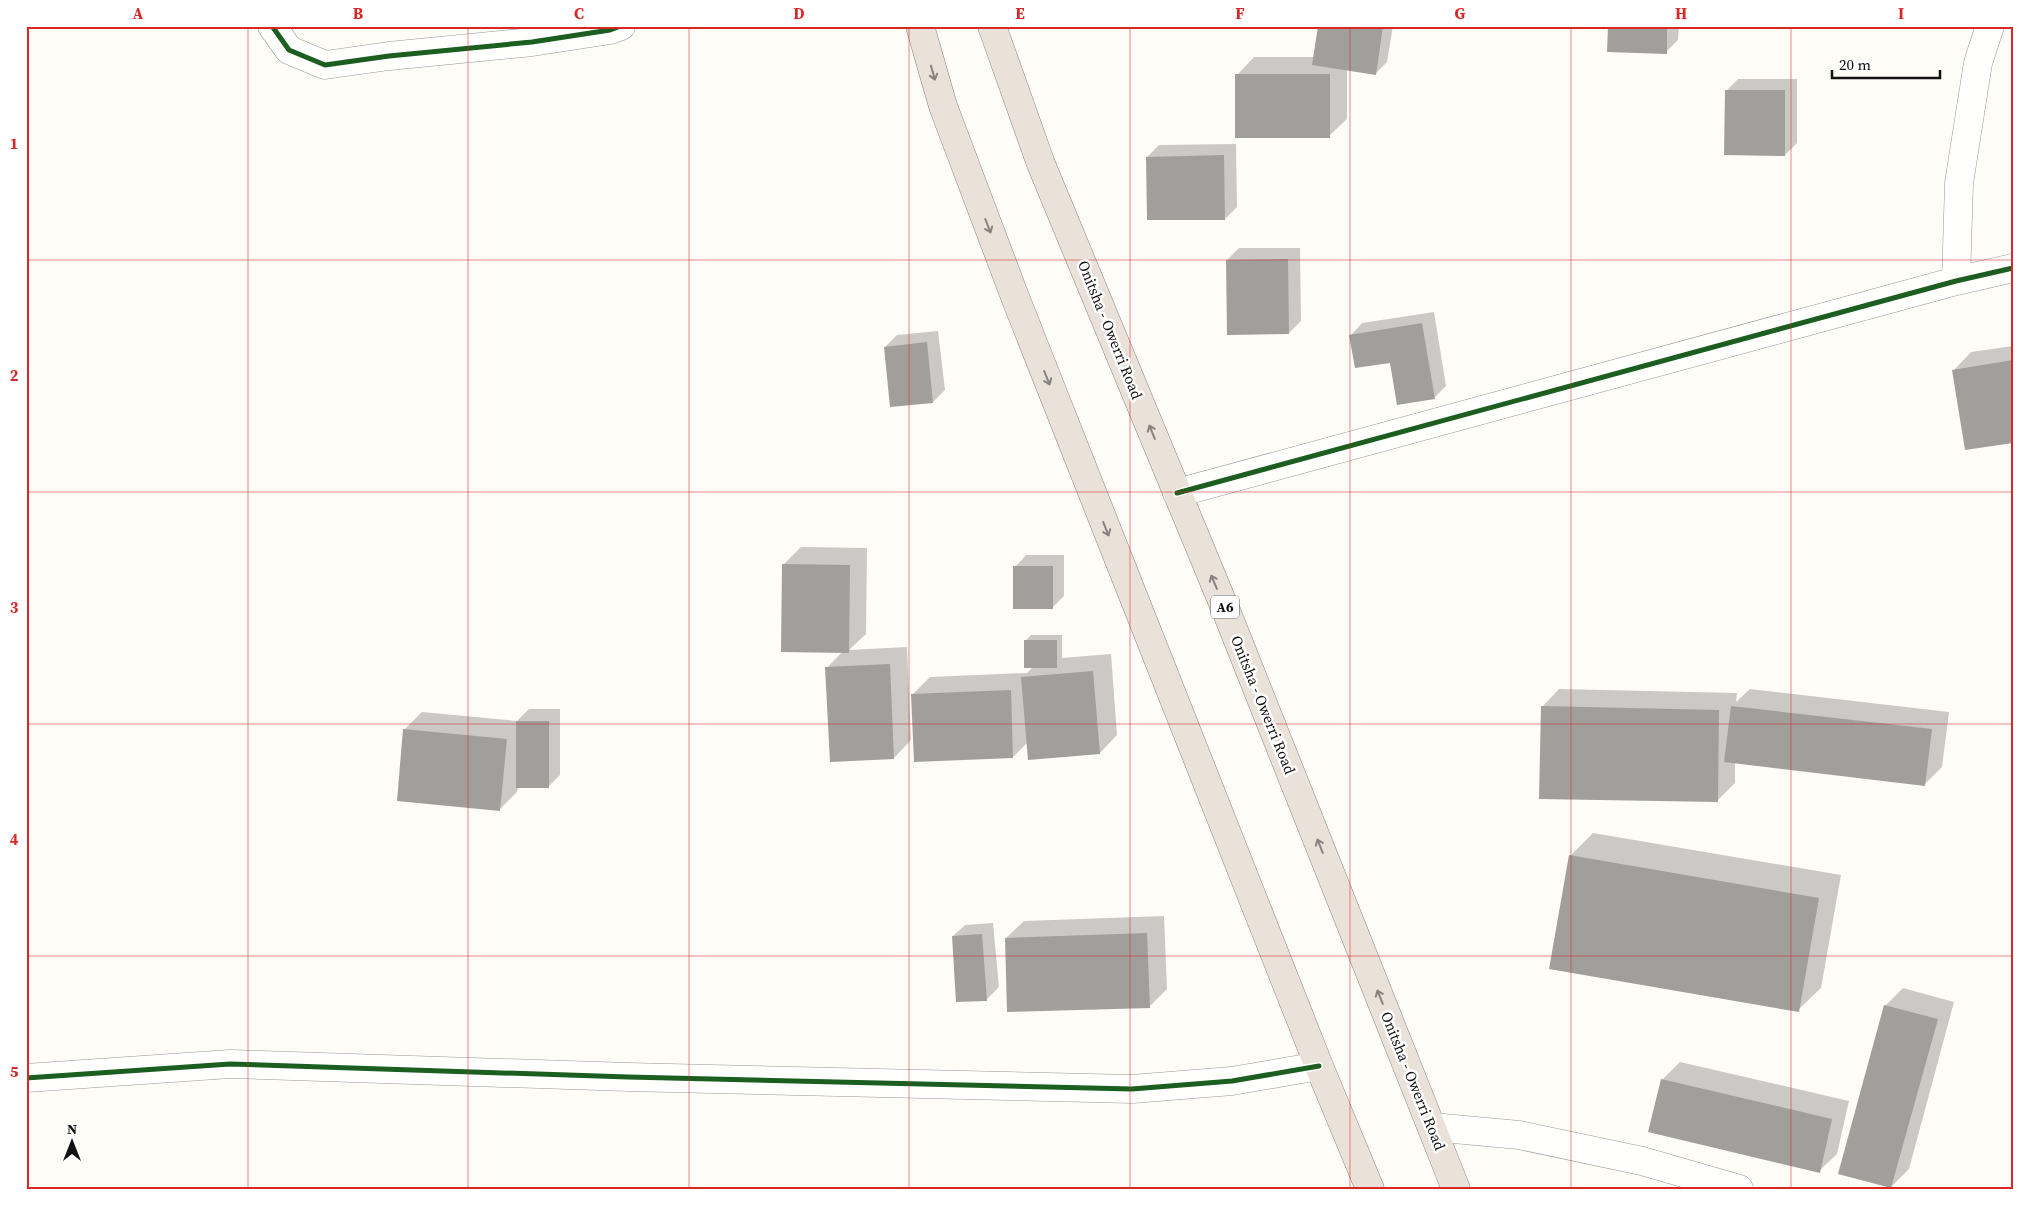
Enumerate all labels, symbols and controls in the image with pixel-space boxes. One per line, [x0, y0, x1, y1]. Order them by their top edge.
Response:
text: A [133, 2, 144, 24]
text: B [353, 2, 364, 24]
text: C [574, 2, 584, 24]
text: D [793, 2, 805, 24]
text: E [1015, 2, 1025, 24]
text: F [1235, 2, 1245, 24]
text: G [1455, 2, 1466, 24]
text: H [1675, 2, 1687, 24]
text: I [1898, 2, 1904, 24]
scale bar [1832, 48, 1939, 80]
text: 20 m [1839, 54, 1871, 75]
one-way arrow [929, 65, 939, 81]
text: 1 [10, 132, 18, 154]
one-way arrow [984, 218, 993, 233]
street label: Onitsha - Owerri Road [1073, 257, 1148, 403]
text: 2 [10, 364, 19, 386]
one-way arrow [1043, 369, 1052, 385]
one-way arrow [1146, 424, 1155, 439]
one-way arrow [1102, 521, 1112, 536]
one-way arrow [1208, 575, 1218, 590]
text: 3 [10, 596, 19, 618]
road number: A6 [1211, 596, 1239, 618]
street label: Onitsha - Owerri Road [1226, 632, 1301, 778]
text: 4 [10, 828, 19, 850]
one-way arrow [1315, 839, 1324, 854]
one-way arrow [1375, 990, 1384, 1005]
street label: Onitsha - Owerri Road [1376, 1008, 1451, 1154]
text: 5 [10, 1060, 19, 1082]
north arrow [48, 1118, 98, 1168]
text: N [67, 1119, 77, 1139]

